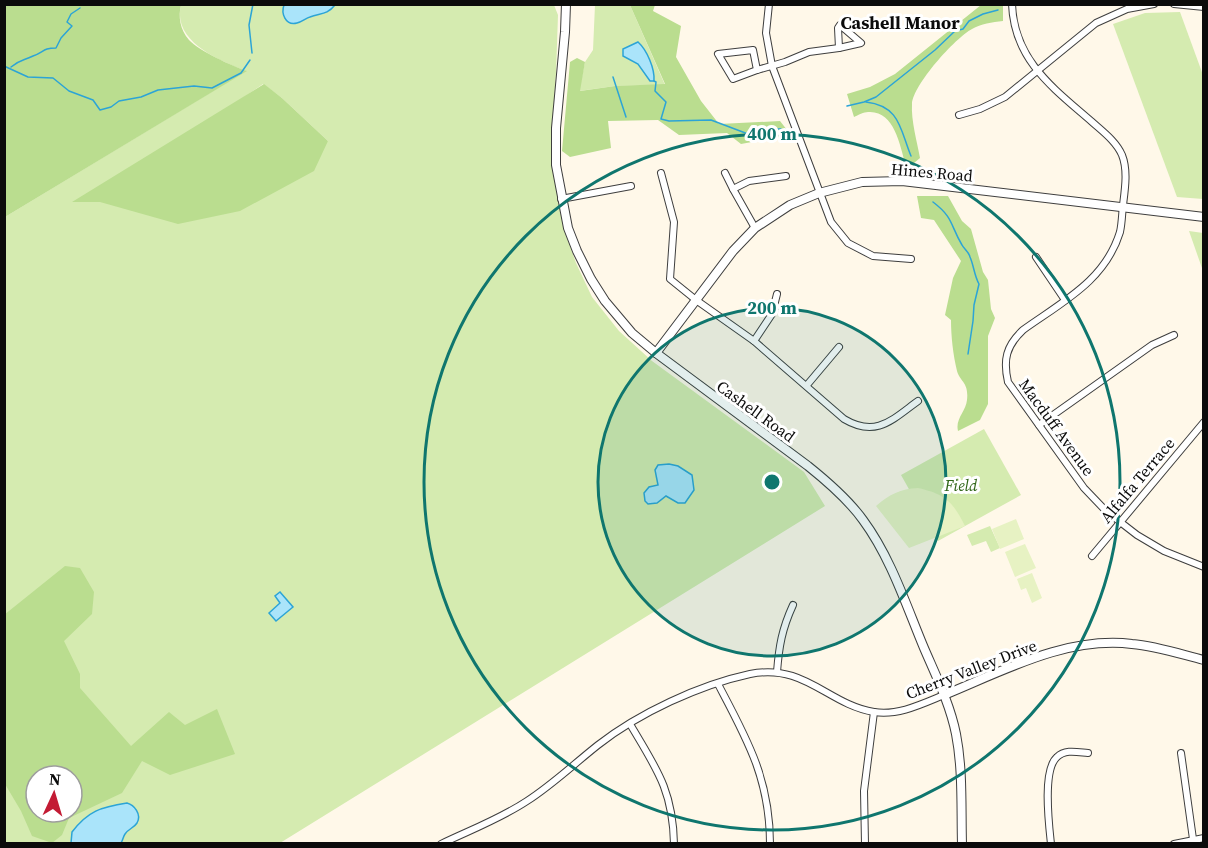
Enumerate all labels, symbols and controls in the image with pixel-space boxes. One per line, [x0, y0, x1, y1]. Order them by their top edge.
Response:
district label: Cashell Manor [840, 10, 960, 35]
text: 400 m [747, 121, 797, 146]
street label: Hines Road [890, 157, 974, 187]
text: 200 m [747, 295, 797, 320]
street label: Macduff Avenue [1014, 374, 1100, 480]
street label: Cashell Road [712, 375, 800, 447]
street label: Alfalfa Terrace [1095, 433, 1179, 527]
centre of rings [762, 472, 782, 492]
park label: Field [944, 474, 978, 496]
street label: Cherry Valley Drive [902, 634, 1040, 704]
north arrow [24, 764, 84, 824]
text: N [48, 768, 62, 790]

